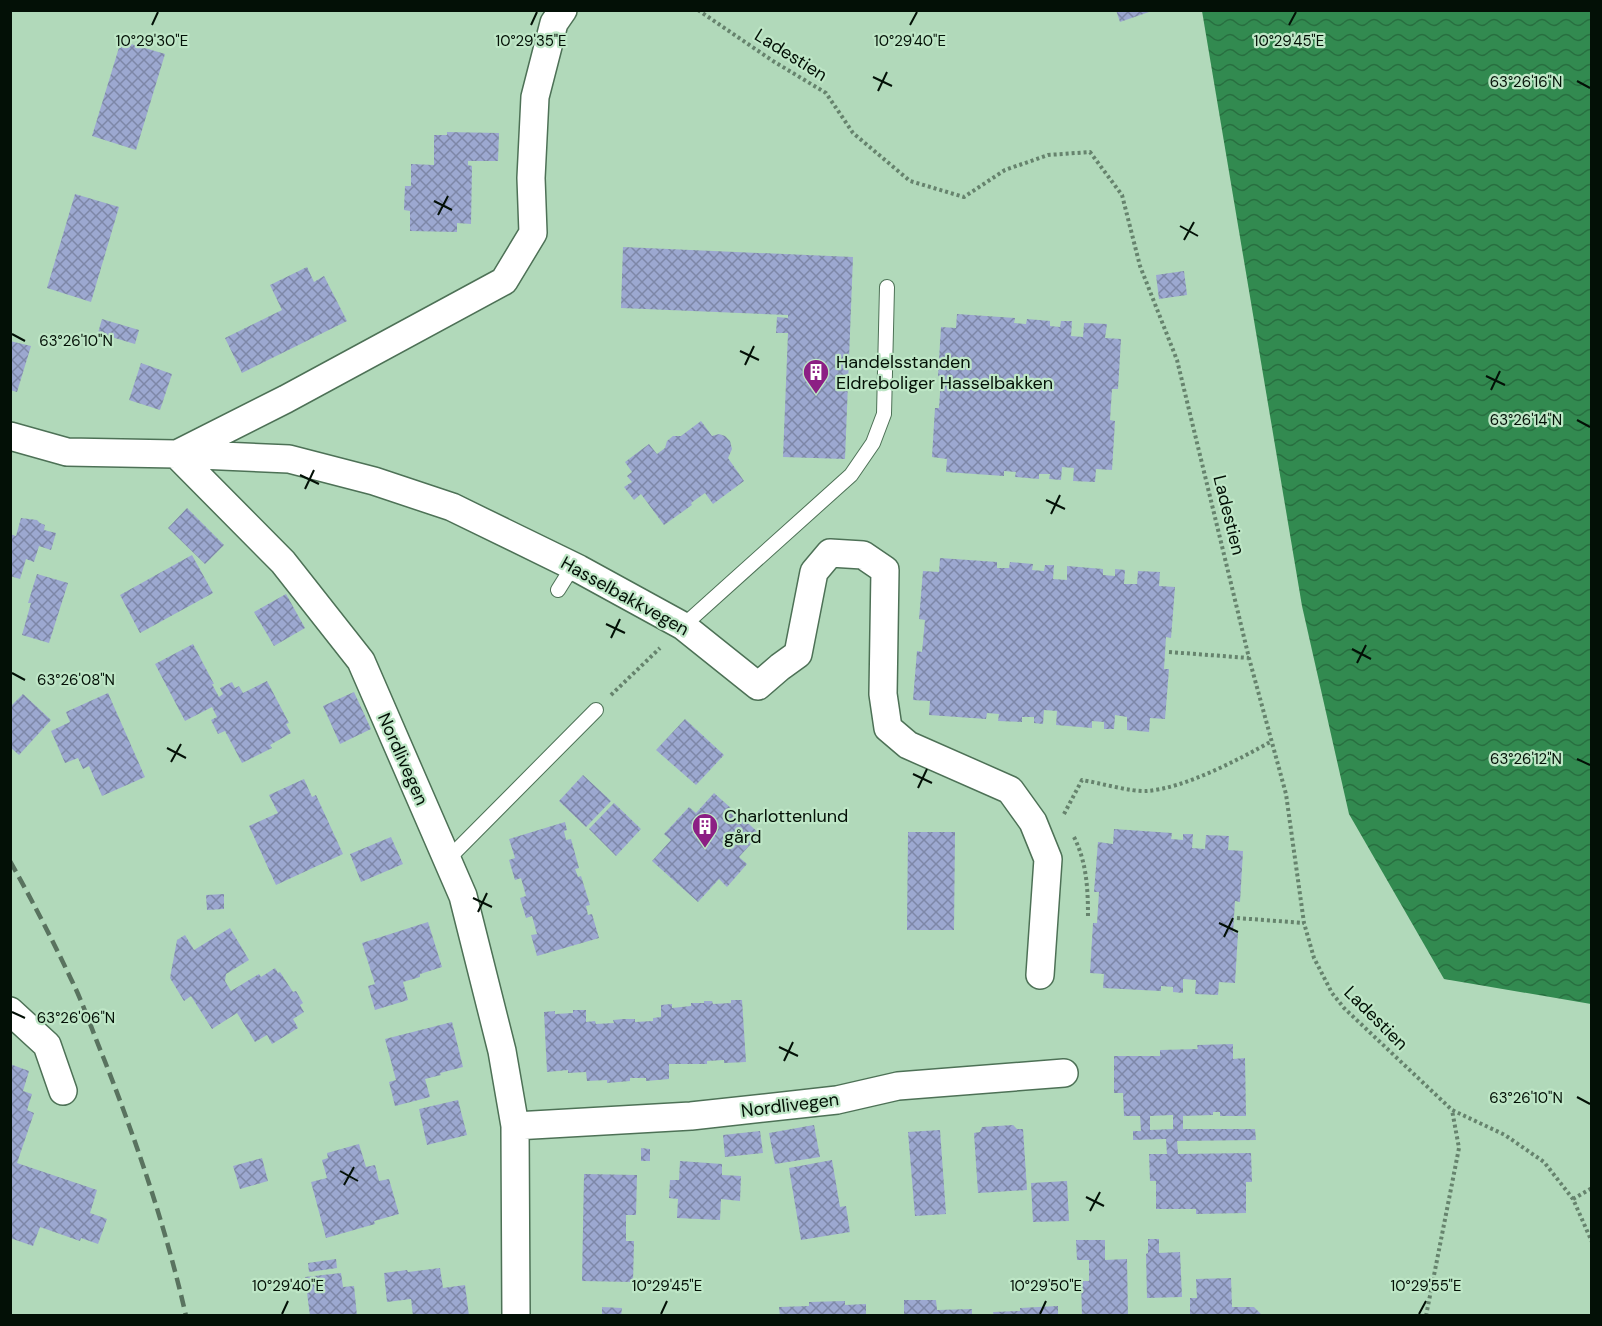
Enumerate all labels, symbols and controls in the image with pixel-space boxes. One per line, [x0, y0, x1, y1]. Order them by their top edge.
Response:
street label: Ladestien [750, 23, 832, 87]
text: 10°29'30"E [116, 31, 188, 51]
text: 10°29'35"E [496, 31, 566, 51]
text: 10°29'40"E [874, 31, 946, 51]
text: 10°29'45"E [1254, 31, 1324, 51]
text: 63°26'16"N [1490, 72, 1562, 92]
text: 63°26'10"N [39, 331, 113, 351]
place label: Handelsstanden Eldreboliger Hasselbakken [836, 350, 1053, 395]
building icon: Handelsstanden Eldreboliger Hasselbakken [801, 357, 831, 395]
text: 63°26'14"N [1490, 410, 1562, 430]
street label: Ladestien [1208, 473, 1250, 557]
street label: Hasselbakkvegen [557, 551, 693, 641]
text: 63°26'08"N [37, 670, 115, 690]
street label: Nordlivegen [372, 709, 434, 809]
text: 63°26'12"N [1490, 749, 1562, 769]
place label: Charlottenlund gård [724, 804, 848, 849]
building icon: Charlottenlund gård [690, 811, 720, 849]
street label: Ladestien [1339, 981, 1413, 1055]
text: 63°26'06"N [37, 1008, 115, 1028]
street label: Nordlivegen [740, 1087, 840, 1123]
text: 63°26'10"N [1489, 1088, 1563, 1108]
text: 10°29'40"E [252, 1276, 324, 1296]
text: 10°29'45"E [632, 1276, 702, 1296]
text: 10°29'50"E [1010, 1276, 1082, 1296]
text: 10°29'55"E [1391, 1276, 1461, 1296]

